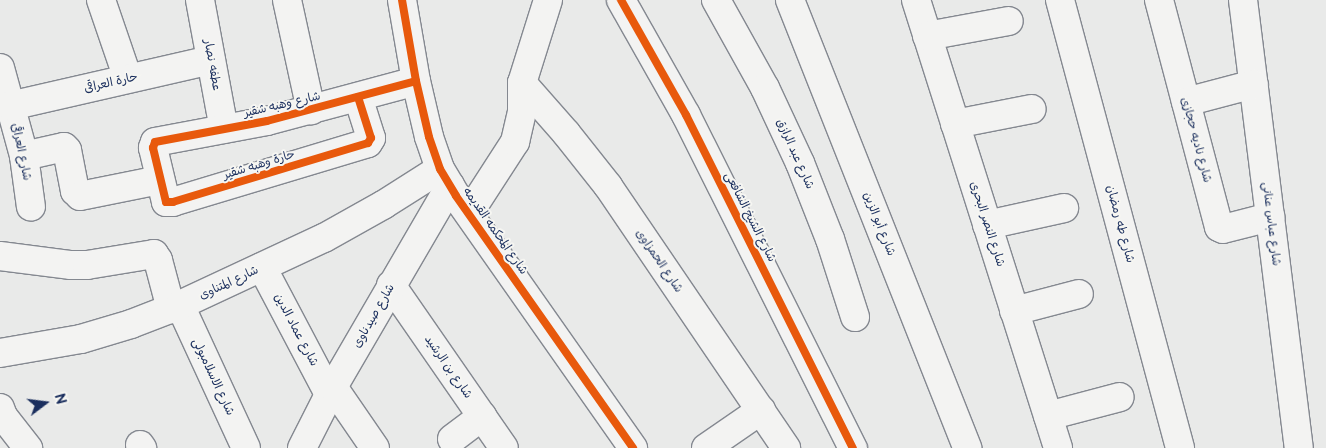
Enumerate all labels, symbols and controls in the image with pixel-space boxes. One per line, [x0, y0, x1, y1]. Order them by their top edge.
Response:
street label: عطفه نصار [200, 38, 224, 92]
street label: حارة العراقى [83, 70, 139, 96]
street label: شارع وهبه شقير [242, 89, 322, 121]
street label: شارع ناديه حجازى [1178, 96, 1214, 184]
street label: شارع عبد الرازق [773, 117, 817, 191]
street label: شارع العراقى [8, 122, 34, 182]
street label: حارة وهبه شقير [221, 147, 297, 183]
street label: شارع الشيخ الشافعى [721, 170, 779, 264]
street label: شارع النصر البحرى [966, 179, 1008, 269]
street label: شارع عباس عنانى [1259, 181, 1283, 267]
street label: شارع طه رمضان [1103, 183, 1137, 265]
street label: شارع المحكمه القديمه [459, 184, 531, 278]
street label: شارع أبو الزين [860, 190, 898, 258]
street label: شارع الحمزاوى [632, 227, 686, 295]
street label: شارع المتناوى [197, 263, 261, 303]
street label: شارع صيدناوى [350, 282, 398, 350]
street label: شارع عماد الدين [271, 291, 321, 369]
street label: شارع بن الرشيد [421, 333, 475, 401]
street label: شارع الاسلامبولى [189, 336, 237, 418]
north arrow [20, 378, 70, 428]
text: N [50, 392, 70, 406]

